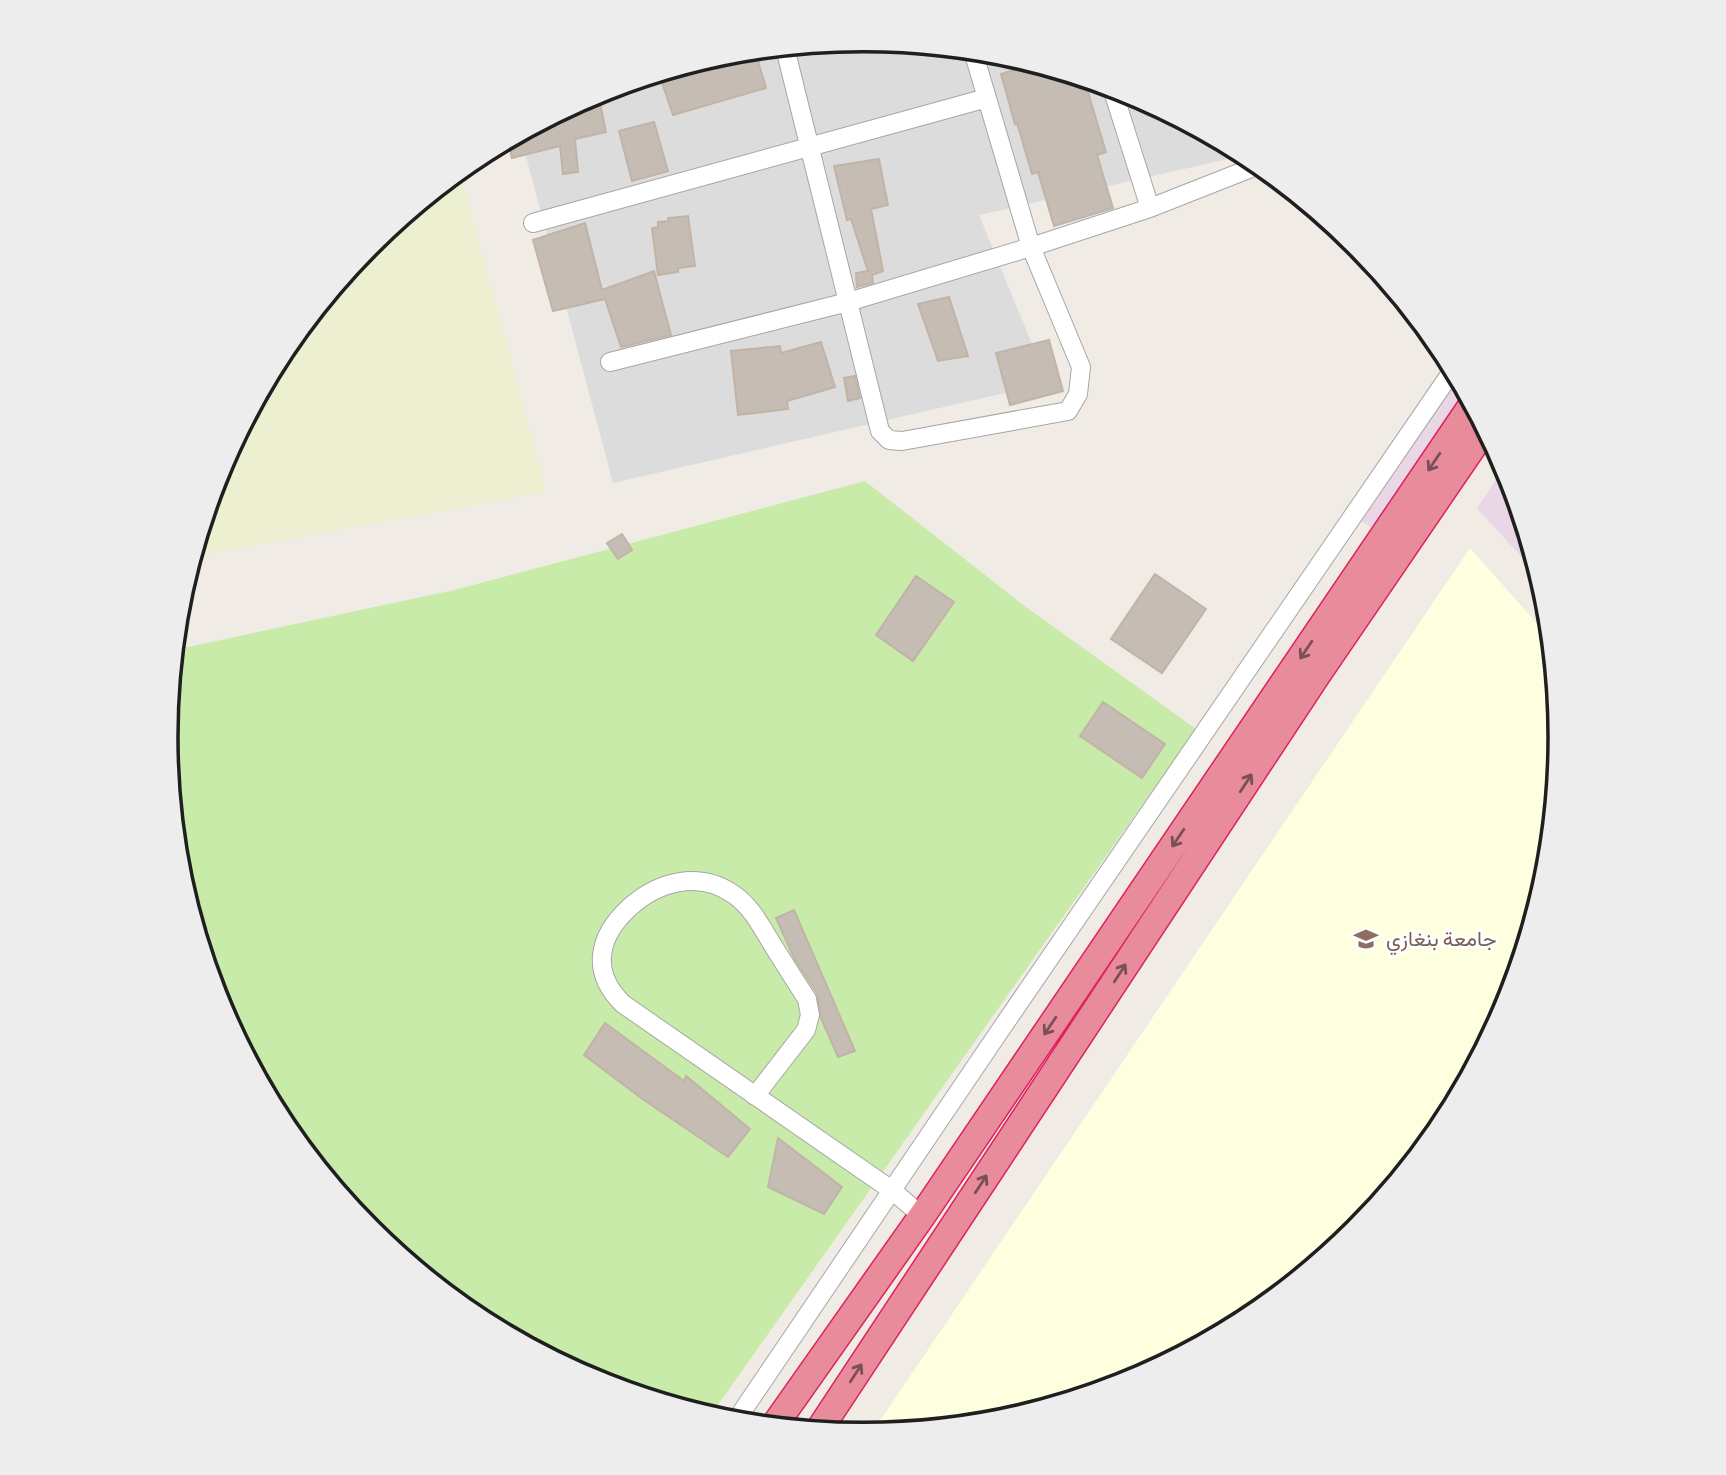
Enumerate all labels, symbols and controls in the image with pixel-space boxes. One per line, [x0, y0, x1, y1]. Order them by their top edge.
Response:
one-way arrow [1427, 452, 1441, 471]
one-way arrow [1299, 640, 1313, 659]
one-way arrow [1239, 774, 1253, 794]
one-way arrow [1171, 828, 1185, 847]
school or university icon: جامعة بنغازي [1352, 925, 1380, 953]
place label: جامعة بنغازي [1386, 925, 1496, 956]
one-way arrow [1114, 964, 1128, 984]
one-way arrow [1043, 1016, 1057, 1036]
one-way arrow [975, 1174, 989, 1194]
one-way arrow [849, 1364, 863, 1384]

